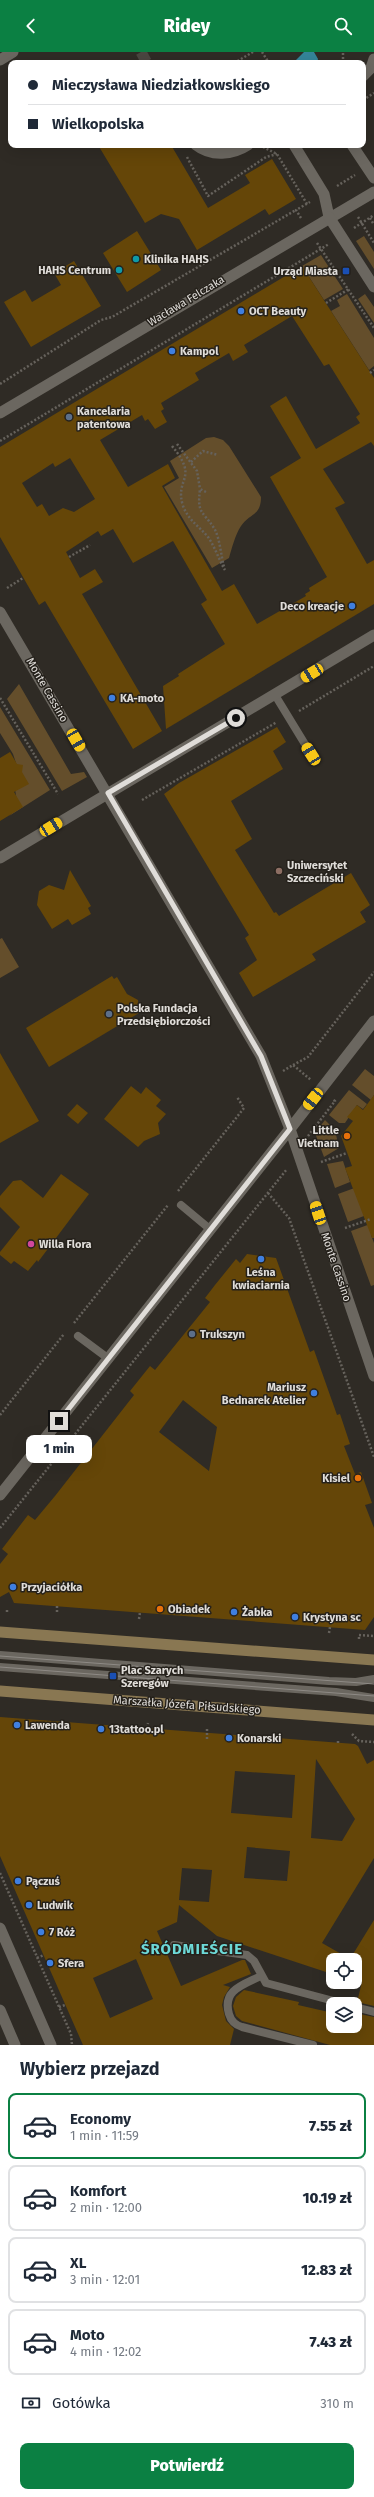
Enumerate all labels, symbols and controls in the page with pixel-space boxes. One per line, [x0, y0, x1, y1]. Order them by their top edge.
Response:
icon: back [20, 15, 42, 37]
text: Ridey [164, 15, 210, 37]
icon: search [332, 15, 354, 37]
text: Mieczysława Niedziałkowskiego [52, 76, 270, 94]
text: Wielkopolska [52, 115, 144, 133]
place label: Klinika HAHS [144, 253, 209, 266]
marker: Klinika HAHS [131, 254, 141, 264]
place label: HAHS Centrum [38, 264, 111, 277]
marker: HAHS Centrum [114, 265, 124, 275]
place label: Urząd Miasta [273, 265, 338, 279]
marker: Urząd Miasta [341, 266, 351, 276]
street label: Wacława Felczaka [145, 273, 227, 329]
place label: OCT Beauty [249, 305, 307, 318]
marker: OCT Beauty [236, 306, 246, 316]
place label: Kampol [180, 345, 219, 358]
marker: Kampol [167, 346, 177, 356]
place label: Kancelaria patentowa [77, 405, 131, 431]
marker: Kancelaria patentowa [64, 412, 74, 422]
place label: Deco kreacje [280, 600, 344, 613]
marker: Deco kreacje [347, 601, 357, 611]
street label: Monte Cassino [23, 655, 71, 725]
car [299, 662, 325, 684]
place label: KA-moto [120, 692, 165, 705]
marker: KA-moto [107, 693, 117, 703]
route start [227, 709, 245, 727]
car [65, 727, 87, 753]
car [300, 741, 322, 767]
car [38, 816, 64, 838]
place label: Uniwersytet Szczeciński [287, 859, 348, 885]
marker: Uniwersytet Szczeciński [274, 866, 284, 876]
place label: Polska Fundacja Przedsiębiorczości [117, 1002, 210, 1028]
marker: Polska Fundacja Przedsiębiorczości [104, 1009, 114, 1019]
car [301, 1086, 325, 1112]
place label: Little Vietnam [297, 1124, 339, 1150]
marker: Little Vietnam [342, 1131, 352, 1141]
car [309, 1200, 327, 1226]
street label: Monte Cassino [318, 1231, 354, 1303]
place label: Willa Flora [39, 1238, 91, 1251]
marker: Willa Flora [26, 1239, 36, 1249]
marker: Leśna kwiaciarnia [256, 1254, 266, 1264]
place label: Leśna kwiaciarnia [232, 1266, 290, 1292]
place label: Trukszyn [200, 1328, 245, 1341]
marker: Trukszyn [187, 1329, 197, 1339]
place label: Mariusz Bednarek Atelier [222, 1381, 307, 1407]
marker: Mariusz Bednarek Atelier [309, 1388, 319, 1398]
route end [50, 1412, 68, 1430]
callout: 1 min [26, 1435, 92, 1463]
text: 1 min [43, 1441, 75, 1456]
place label: Kisiel [322, 1472, 351, 1485]
marker: Kisiel [353, 1473, 363, 1483]
place label: Przyjaciółka [21, 1581, 82, 1594]
marker: Przyjaciółka [8, 1582, 18, 1592]
place label: Obiadek [168, 1603, 211, 1616]
marker: Obiadek [155, 1604, 165, 1614]
place label: Żabka [242, 1606, 272, 1619]
marker: Żabka [229, 1607, 239, 1617]
place label: Krystyna sc [303, 1611, 361, 1624]
marker: Krystyna sc [290, 1612, 300, 1622]
place label: Plac Szarych Szeregów [121, 1664, 183, 1690]
marker: Plac Szarych Szeregów [108, 1671, 118, 1681]
street label: Marszałka Józefa Piłsudskiego [113, 1693, 261, 1717]
place label: Lawenda [25, 1719, 70, 1732]
marker: Lawenda [12, 1720, 22, 1730]
place label: 13tattoo.pl [109, 1723, 164, 1736]
marker: 13tattoo.pl [96, 1724, 106, 1734]
place label: Konarski [237, 1732, 281, 1745]
marker: Konarski [224, 1733, 234, 1743]
place label: Pączuś [26, 1875, 61, 1889]
marker: Pączuś [13, 1876, 23, 1886]
place label: Ludwik [37, 1899, 74, 1912]
marker: Ludwik [24, 1900, 34, 1910]
place label: 7 Róż [49, 1926, 75, 1939]
marker: 7 Róż [36, 1927, 46, 1937]
district label: ŚRÓDMIEŚCIE [141, 1940, 243, 1958]
map controls [326, 1953, 362, 2033]
button: locate [326, 1953, 362, 1989]
place label: Sfera [58, 1957, 84, 1970]
marker: Sfera [45, 1958, 55, 1968]
button: layers [326, 1997, 362, 2033]
text: Wybierz przejazd [20, 2058, 160, 2080]
icon: car [22, 2108, 58, 2144]
text: Economy [70, 2110, 131, 2128]
text: 7.55 zł [309, 2117, 352, 2135]
text: 1 min · 11:59 [70, 2128, 139, 2143]
icon: car [22, 2180, 58, 2216]
text: Komfort [70, 2182, 126, 2200]
text: 10.19 zł [302, 2189, 352, 2207]
text: 2 min · 12:00 [70, 2200, 142, 2215]
icon: car [22, 2252, 58, 2288]
text: XL [70, 2254, 86, 2272]
text: 12.83 zł [301, 2261, 352, 2279]
text: 3 min · 12:01 [70, 2272, 140, 2287]
icon: car [22, 2324, 58, 2360]
text: Moto [70, 2326, 105, 2344]
text: 7.43 zł [309, 2333, 352, 2351]
text: 4 min · 12:02 [70, 2344, 142, 2359]
icon: cash [20, 2392, 42, 2414]
text: Gotówka [52, 2394, 111, 2412]
text: 310 m [320, 2396, 354, 2411]
button: Potwierdź [20, 2443, 354, 2489]

